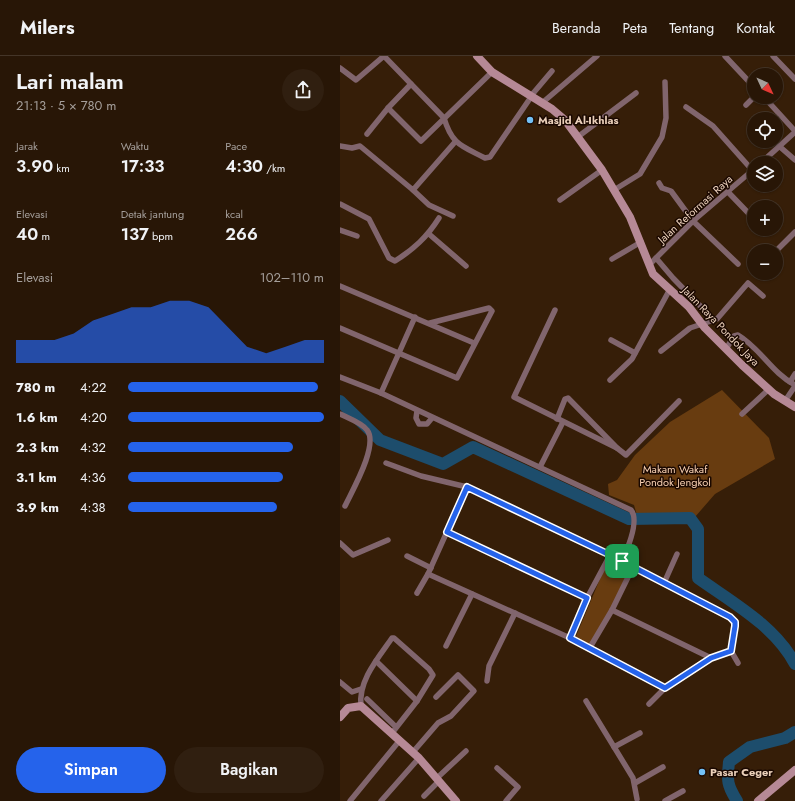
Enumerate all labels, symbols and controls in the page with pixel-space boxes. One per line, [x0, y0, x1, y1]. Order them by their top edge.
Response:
text: Milers [20, 14, 75, 41]
text: Beranda [552, 18, 601, 38]
text: Peta [623, 18, 647, 38]
text: Tentang [669, 18, 714, 38]
text: Kontak [736, 18, 775, 38]
text: Lari malam [16, 65, 124, 97]
north arrow [747, 68, 783, 104]
map controls [747, 68, 783, 280]
button: share [282, 69, 324, 111]
text: 21:13 · 5 × 780 m [16, 96, 116, 115]
place label: Masjid Al-Ikhlas [538, 112, 618, 128]
button: locate [747, 112, 783, 148]
marker: Masjid Al-Ikhlas [525, 115, 535, 125]
text: Jarak [16, 138, 38, 154]
text: Waktu [121, 138, 149, 154]
text: Pace [225, 138, 247, 154]
text: 3.90 [16, 154, 53, 178]
text: 17:33 [121, 154, 165, 178]
text: 4:30 [225, 154, 263, 178]
button: layers [747, 156, 783, 192]
text: km [53, 160, 70, 176]
text: /km [263, 160, 285, 176]
street label: Jalan Reformasi Raya [653, 171, 736, 248]
button: + [747, 200, 783, 236]
text: Elevasi [16, 206, 48, 222]
text: Detak jantung [121, 206, 184, 222]
text: kcal [225, 206, 243, 222]
text: 40 [16, 222, 38, 246]
text: 137 [121, 222, 149, 246]
text: 266 [225, 222, 258, 246]
text: m [38, 228, 50, 244]
text: bpm [149, 228, 173, 244]
button: − [747, 244, 783, 280]
text: Elevasi [16, 268, 53, 287]
text: 102–110 m [260, 268, 324, 287]
street label: Jalan Raya Pondok Jaya [677, 281, 763, 370]
text: 780 m [16, 378, 55, 397]
text: 4:22 [80, 378, 106, 397]
text: 1.6 km [16, 408, 58, 427]
text: 4:20 [80, 408, 107, 427]
text: 2.3 km [16, 438, 59, 457]
text: 4:32 [80, 438, 106, 457]
park label: Makam Wakaf Pondok Jengkol [639, 461, 711, 490]
text: 3.1 km [16, 468, 57, 487]
text: 4:36 [80, 468, 106, 487]
text: 3.9 km [16, 498, 59, 517]
text: 4:38 [80, 498, 106, 517]
pin [605, 544, 639, 578]
icon: arrive [611, 550, 633, 572]
button: Simpan [16, 747, 166, 793]
button: Bagikan [174, 747, 324, 793]
place label: Pasar Ceger [710, 764, 773, 780]
marker: Pasar Ceger [697, 767, 707, 777]

